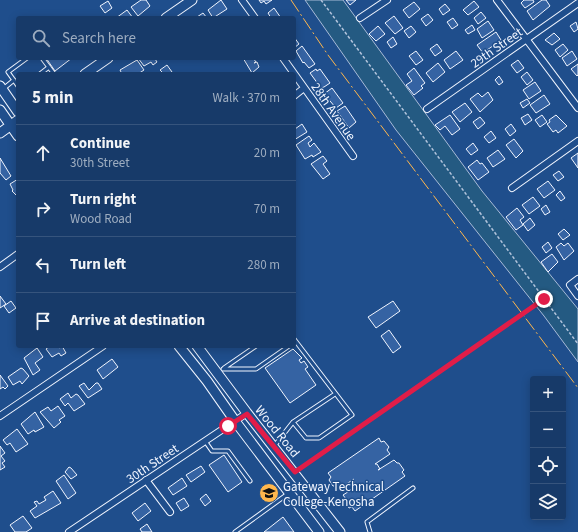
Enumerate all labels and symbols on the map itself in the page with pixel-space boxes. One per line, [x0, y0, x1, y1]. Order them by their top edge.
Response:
street label: 29th Street [467, 23, 527, 72]
street label: 28th Avenue [307, 79, 360, 144]
route end [535, 290, 553, 308]
street label: Wood Road [251, 402, 304, 461]
route start [219, 417, 237, 435]
street label: 30th Street [123, 439, 183, 488]
place label: Gateway Technical College-Kenosha [283, 478, 384, 511]
school or university icon: Gateway Technical College-Kenosha [258, 482, 280, 504]

